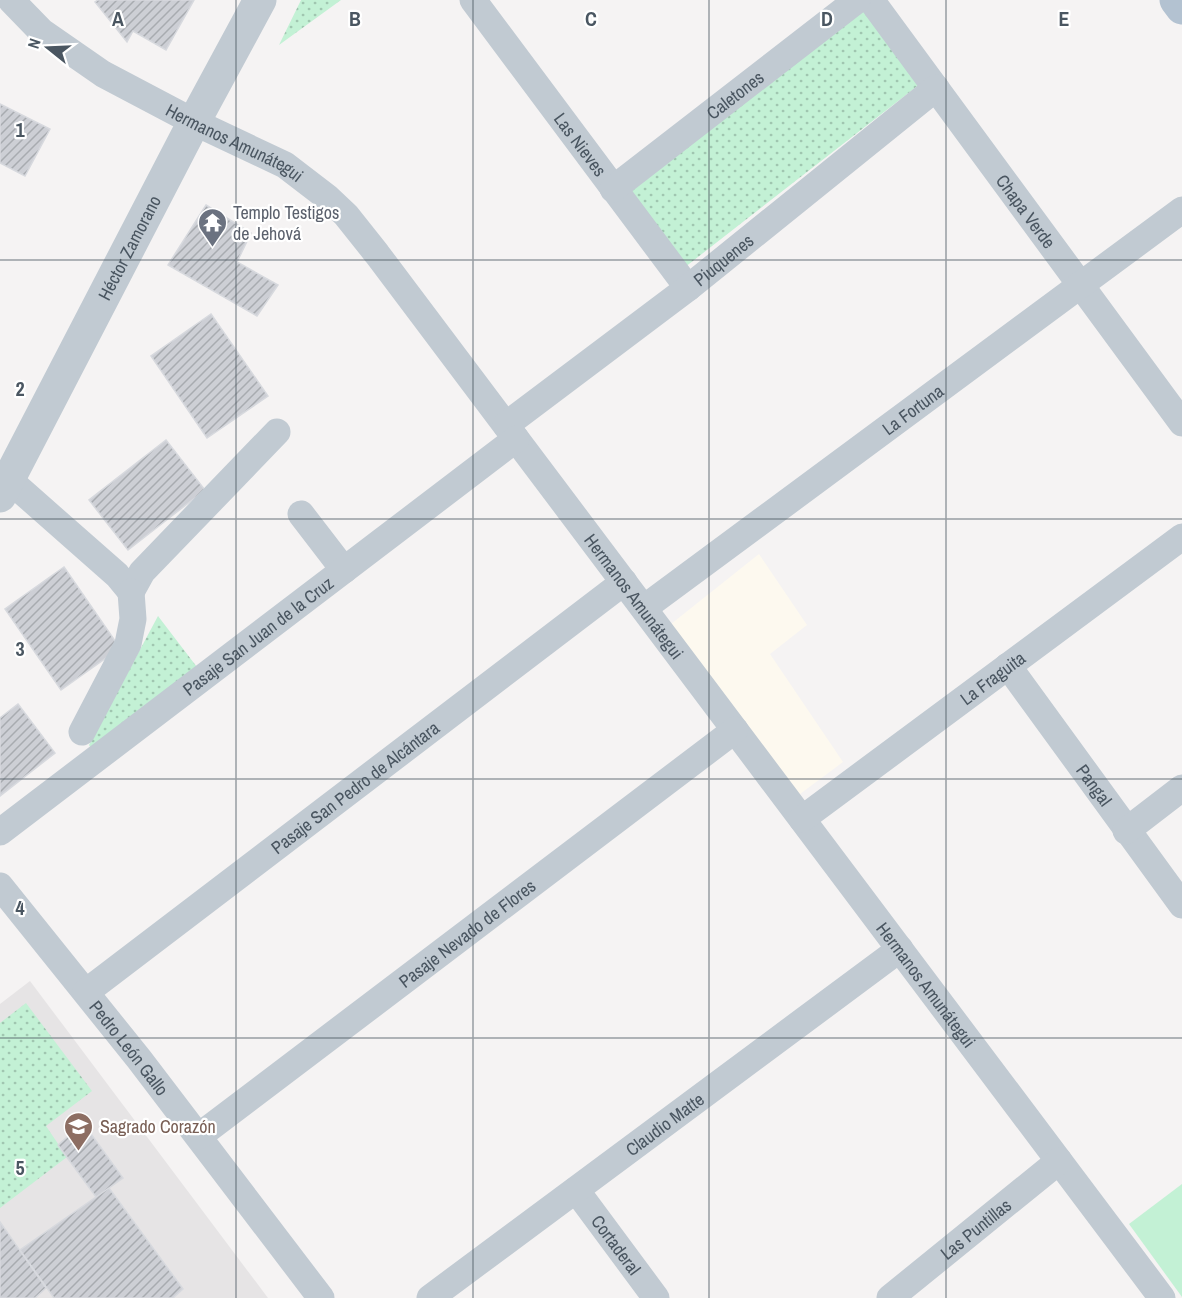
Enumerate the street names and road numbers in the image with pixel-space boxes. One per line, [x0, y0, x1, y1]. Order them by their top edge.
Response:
street label: Caletones [701, 64, 769, 125]
street label: Hermanos Amunátegui [162, 97, 309, 187]
street label: Las Nieves [549, 107, 613, 181]
street label: Chapa Verde [991, 169, 1062, 253]
street label: Héctor Zamorano [91, 191, 166, 304]
street label: Piuquenes [688, 228, 759, 292]
street label: La Fortuna [877, 378, 948, 440]
street label: Hermanos Amunátegui [579, 528, 690, 664]
street label: Pasaje San Juan de la Cruz [177, 570, 338, 701]
street label: La Fraguita [955, 645, 1030, 710]
street label: Pasaje San Pedro de Alcántara [266, 715, 444, 859]
street label: Pangal [1071, 759, 1118, 811]
street label: Pasaje Nevado de Flores [393, 873, 541, 993]
street label: Hermanos Amunátegui [871, 917, 982, 1053]
street label: Pedro León Gallo [84, 995, 175, 1100]
street label: Claudio Matte [620, 1086, 709, 1161]
street label: Las Puntillas [935, 1192, 1016, 1265]
street label: Cortaderal [586, 1209, 647, 1280]

